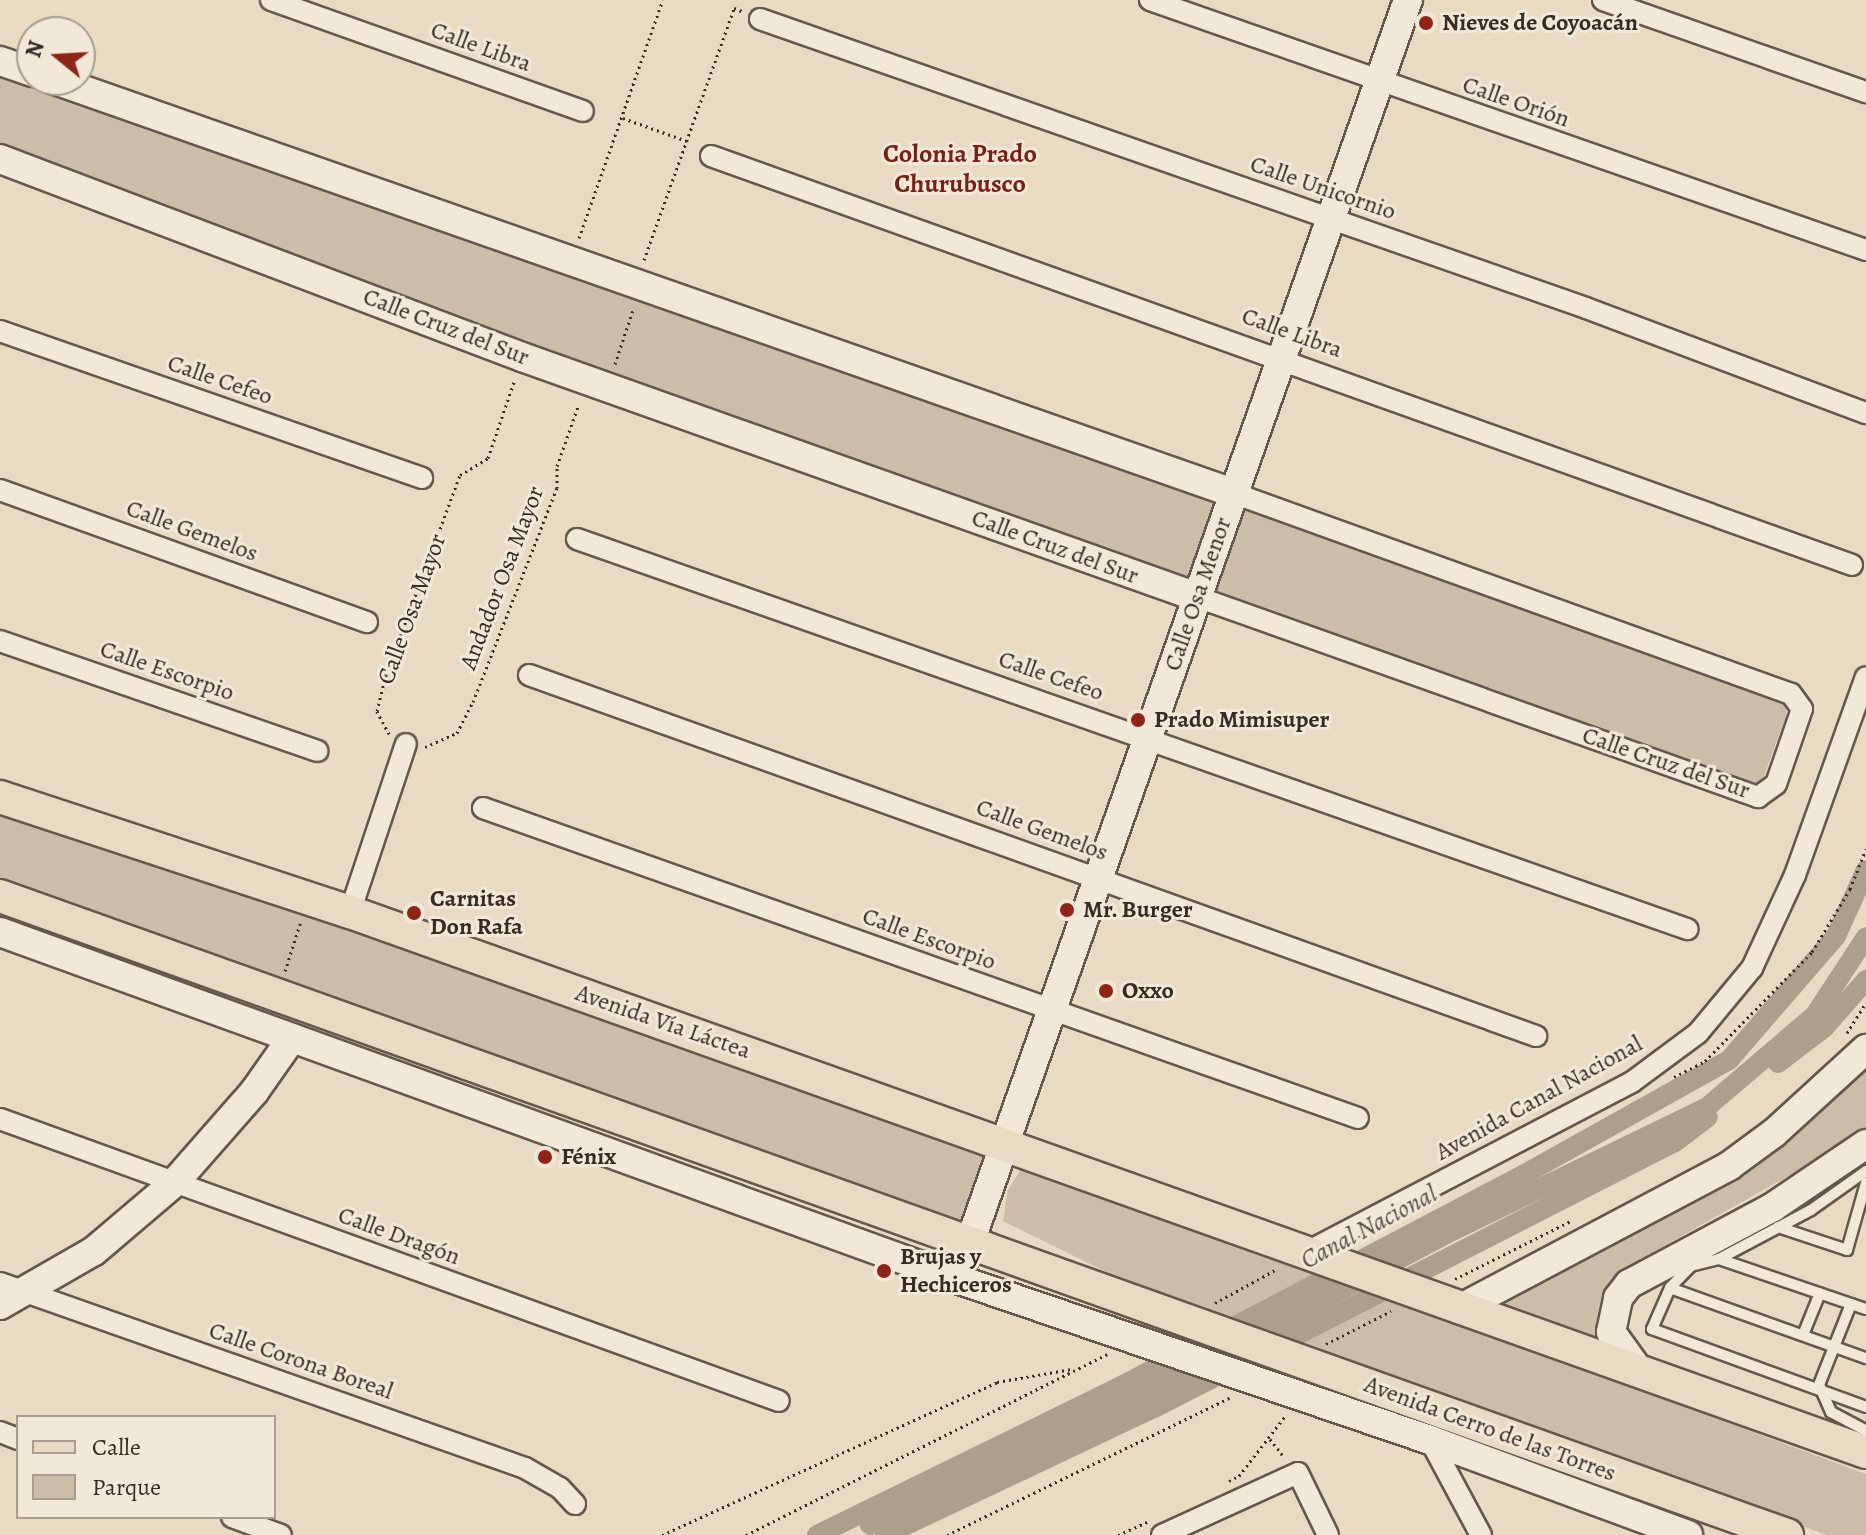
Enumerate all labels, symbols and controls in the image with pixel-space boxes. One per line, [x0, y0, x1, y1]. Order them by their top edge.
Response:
place label: Nieves de Coyoacán [1442, 9, 1638, 37]
marker: Nieves de Coyoacán [1417, 14, 1435, 32]
north arrow [16, 16, 96, 96]
street label: Calle Libra [427, 16, 535, 78]
text: N [18, 37, 52, 61]
street label: Calle Orión [1459, 70, 1573, 134]
district label: Colonia Prado Churubusco [883, 138, 1037, 200]
street label: Calle Unicornio [1246, 150, 1400, 226]
street label: Calle Cruz del Sur [359, 282, 533, 372]
street label: Calle Libra [1238, 302, 1346, 364]
street label: Calle Cefeo [164, 349, 276, 411]
street label: Andador Osa Mayor [454, 482, 550, 674]
street label: Calle Gemelos [122, 494, 262, 568]
street label: Calle Cruz del Sur [968, 504, 1142, 590]
street label: Calle Osa Menor [1158, 513, 1238, 675]
street label: Calle Osa Mayor [371, 530, 453, 688]
street label: Calle Escorpio [96, 635, 238, 707]
street label: Calle Cefeo [995, 645, 1107, 707]
place label: Prado Mimisuper [1154, 706, 1329, 734]
marker: Prado Mimisuper [1129, 711, 1147, 729]
street label: Calle Cruz del Sur [1579, 721, 1753, 805]
street label: Calle Gemelos [972, 793, 1112, 867]
place label: Carnitas Don Rafa [430, 885, 523, 941]
place label: Mr. Burger [1083, 896, 1193, 924]
marker: Mr. Burger [1058, 901, 1076, 919]
street label: Calle Escorpio [858, 902, 1000, 976]
marker: Carnitas Don Rafa [405, 904, 423, 922]
place label: Oxxo [1122, 977, 1174, 1005]
street label: Avenida Vía Láctea [572, 979, 754, 1065]
marker: Oxxo [1097, 982, 1115, 1000]
street label: Avenida Canal Nacional [1431, 1029, 1647, 1167]
place label: Fénix [561, 1143, 616, 1171]
marker: Fénix [536, 1148, 554, 1166]
water label: Canal Nacional [1295, 1178, 1443, 1276]
street label: Calle Dragón [334, 1201, 464, 1271]
place label: Brujas y Hechiceros [900, 1243, 1012, 1299]
marker: Brujas y Hechiceros [875, 1262, 893, 1280]
street label: Calle Corona Boreal [205, 1316, 397, 1406]
street label: Avenida Cerro de las Torres [1360, 1370, 1620, 1488]
legend [16, 1415, 276, 1519]
text: Calle [92, 1431, 141, 1463]
text: Parque [92, 1471, 161, 1503]

